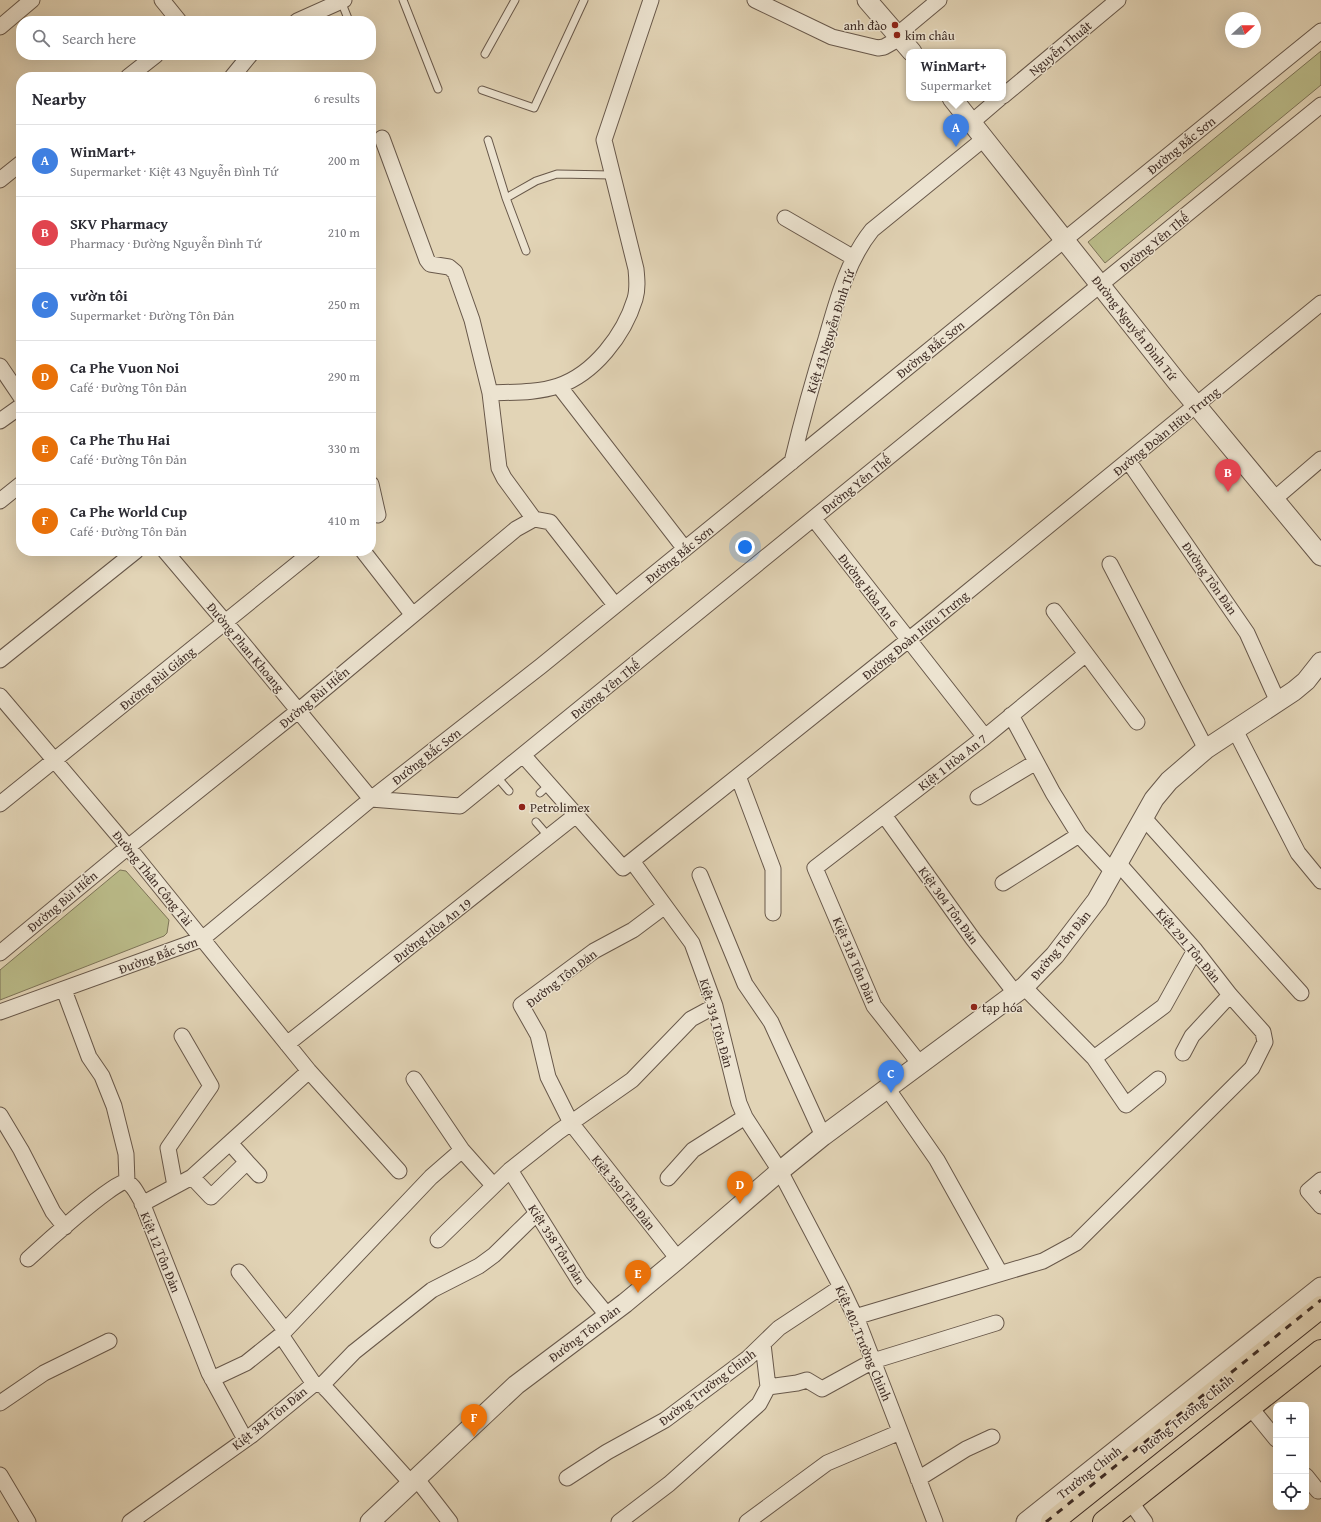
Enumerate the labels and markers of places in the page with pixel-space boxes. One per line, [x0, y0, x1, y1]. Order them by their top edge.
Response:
place label: anh đào [844, 16, 887, 35]
marker: anh đào [890, 20, 900, 30]
place label: kim châu [905, 26, 955, 45]
marker: kim châu [892, 30, 902, 40]
pin: A [943, 114, 969, 147]
pin: B [1215, 459, 1241, 492]
place label: Petrolimex [530, 798, 590, 817]
marker: Petrolimex [517, 802, 527, 812]
place label: tạp hóa [982, 998, 1024, 1017]
marker: tạp hóa [969, 1002, 979, 1012]
pin: C [878, 1060, 904, 1093]
pin: D [727, 1171, 753, 1204]
pin: E [625, 1260, 651, 1293]
pin: F [461, 1404, 487, 1437]

